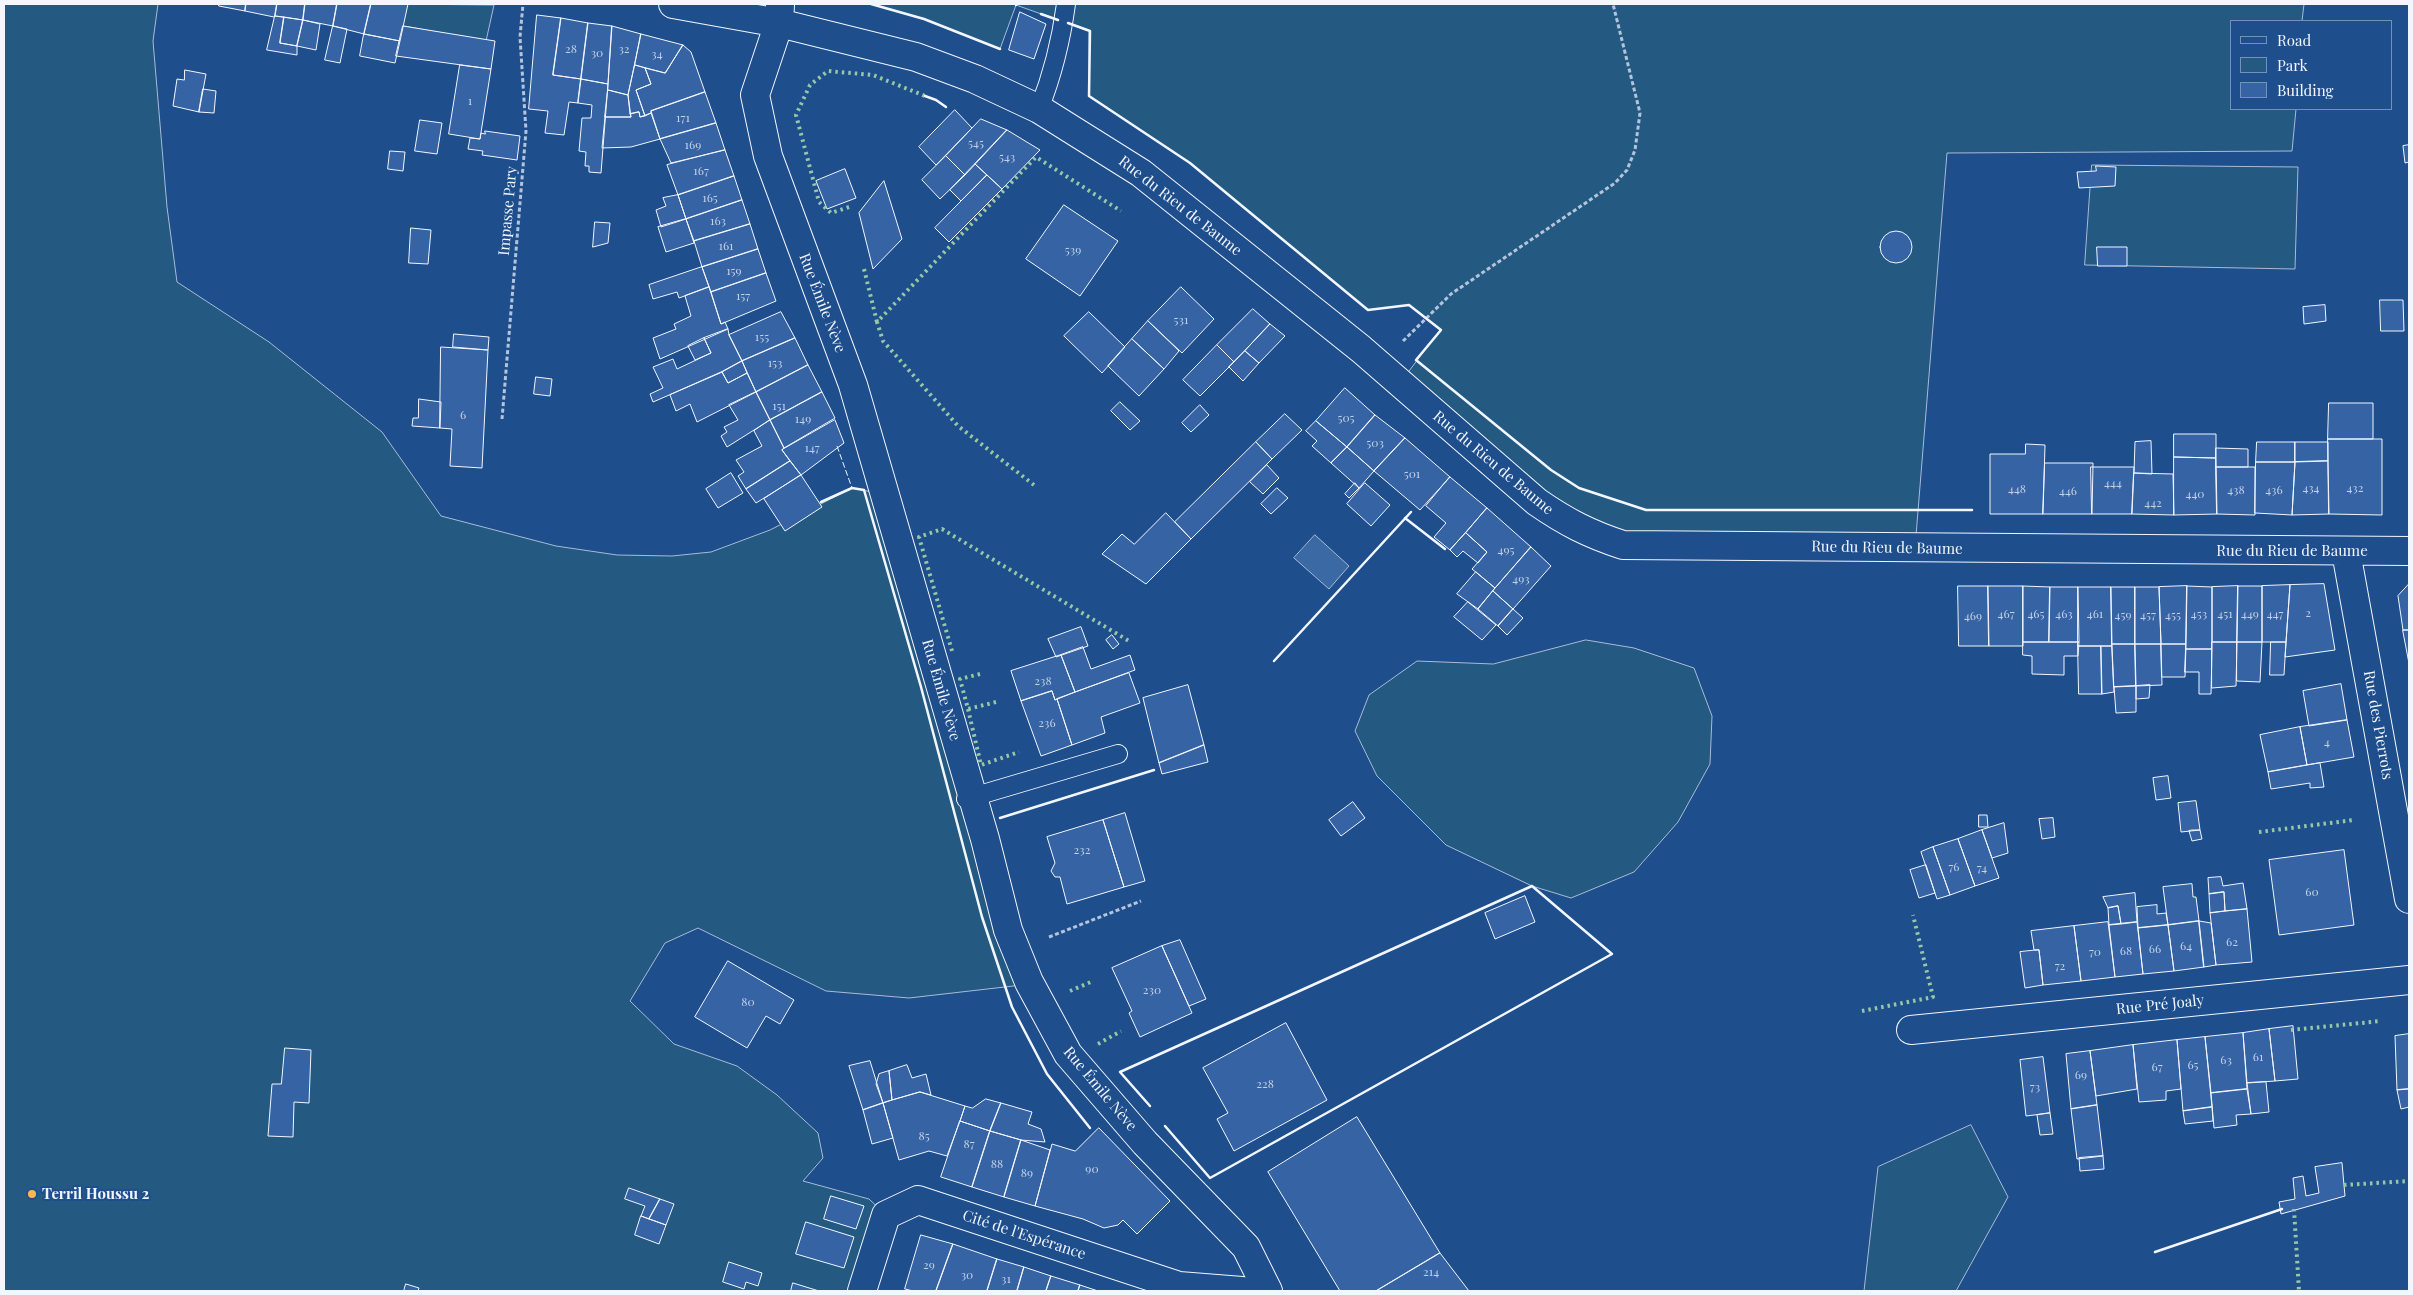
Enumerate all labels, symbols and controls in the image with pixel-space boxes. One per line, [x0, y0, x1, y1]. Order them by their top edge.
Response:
legend [2230, 20, 2393, 110]
text: Road [2277, 30, 2311, 50]
house number: 28 [565, 42, 577, 56]
house number: 32 [618, 42, 630, 56]
house number: 30 [591, 46, 603, 60]
house number: 34 [651, 47, 663, 61]
text: Park [2277, 55, 2308, 75]
text: Building [2277, 80, 2333, 100]
house number: 1 [468, 94, 472, 108]
house number: 171 [676, 111, 690, 125]
house number: 545 [968, 136, 984, 150]
house number: 169 [685, 138, 701, 152]
house number: 543 [999, 150, 1015, 164]
street label: Rue du Rieu de Baume [1115, 152, 1245, 260]
house number: 167 [693, 164, 709, 178]
street label: Impasse Pary [495, 166, 521, 256]
house number: 165 [702, 191, 718, 205]
house number: 163 [710, 214, 726, 228]
house number: 161 [718, 239, 734, 253]
house number: 539 [1065, 243, 1081, 257]
street label: Rue Émile Nève [795, 251, 849, 355]
house number: 159 [726, 264, 742, 278]
house number: 157 [736, 289, 750, 303]
house number: 531 [1174, 313, 1188, 327]
house number: 155 [755, 330, 769, 344]
house number: 153 [768, 356, 782, 370]
house number: 151 [772, 399, 786, 413]
street label: Rue du Rieu de Baume [1429, 407, 1557, 519]
house number: 6 [460, 408, 466, 422]
house number: 505 [1337, 411, 1355, 425]
house number: 149 [795, 412, 811, 426]
house number: 503 [1366, 436, 1384, 450]
house number: 147 [804, 441, 820, 455]
house number: 501 [1404, 467, 1420, 481]
house number: 444 [2104, 476, 2122, 490]
house number: 434 [2302, 481, 2320, 495]
house number: 432 [2347, 481, 2363, 495]
house number: 448 [2008, 482, 2026, 496]
house number: 438 [2227, 483, 2245, 497]
house number: 436 [2265, 483, 2283, 497]
house number: 446 [2059, 484, 2077, 498]
house number: 440 [2185, 487, 2205, 501]
house number: 442 [2144, 496, 2162, 510]
street label: Rue du Rieu de Baume [1811, 538, 1963, 558]
street label: Rue du Rieu de Baume [2216, 542, 2368, 560]
house number: 495 [1497, 543, 1515, 557]
house number: 493 [1512, 572, 1530, 586]
house number: 2 [2305, 606, 2311, 620]
house number: 467 [1997, 607, 2015, 621]
house number: 465 [2027, 607, 2045, 621]
house number: 463 [2055, 607, 2073, 621]
house number: 461 [2087, 607, 2103, 621]
house number: 453 [2191, 607, 2207, 621]
house number: 451 [2217, 607, 2233, 621]
house number: 449 [2241, 607, 2259, 621]
house number: 447 [2267, 607, 2283, 621]
house number: 459 [2114, 608, 2132, 622]
house number: 457 [2140, 608, 2156, 622]
house number: 455 [2165, 608, 2181, 622]
house number: 469 [1964, 609, 1982, 623]
street label: Rue Émile Nève [918, 637, 964, 743]
street label: Rue des Pierrots [2360, 669, 2396, 781]
house number: 238 [1034, 674, 1052, 688]
house number: 236 [1038, 716, 1056, 730]
house number: 4 [2324, 735, 2330, 749]
house number: 232 [1074, 843, 1090, 857]
house number: 76 [1948, 860, 1960, 874]
house number: 74 [1977, 861, 1987, 875]
house number: 60 [2305, 885, 2319, 899]
house number: 62 [2226, 935, 2238, 949]
house number: 64 [2180, 939, 2192, 953]
house number: 66 [2149, 942, 2161, 956]
house number: 68 [2120, 944, 2132, 958]
house number: 70 [2089, 945, 2101, 959]
house number: 72 [2055, 959, 2065, 973]
house number: 230 [1143, 983, 1161, 997]
street label: Rue Pré Joaly [2115, 991, 2205, 1019]
house number: 80 [741, 995, 755, 1009]
street label: Rue Émile Nève [1059, 1043, 1141, 1135]
house number: 61 [2253, 1050, 2263, 1064]
house number: 63 [2220, 1053, 2232, 1067]
house number: 65 [2187, 1058, 2199, 1072]
house number: 67 [2151, 1060, 2163, 1074]
house number: 69 [2075, 1068, 2087, 1082]
house number: 228 [1256, 1077, 1274, 1091]
house number: 73 [2030, 1080, 2040, 1094]
house number: 85 [918, 1129, 930, 1143]
house number: 87 [963, 1137, 975, 1151]
house number: 88 [991, 1157, 1003, 1171]
house number: 90 [1085, 1162, 1099, 1176]
house number: 89 [1021, 1166, 1033, 1180]
place label: Terril Houssu 2 [42, 1185, 149, 1203]
marker: Terril Houssu 2 [26, 1188, 38, 1200]
street label: Cité de l'Espérance [960, 1207, 1088, 1263]
house number: 29 [923, 1258, 935, 1272]
house number: 214 [1423, 1265, 1439, 1279]
house number: 30 [961, 1268, 973, 1282]
house number: 31 [1001, 1272, 1011, 1286]

